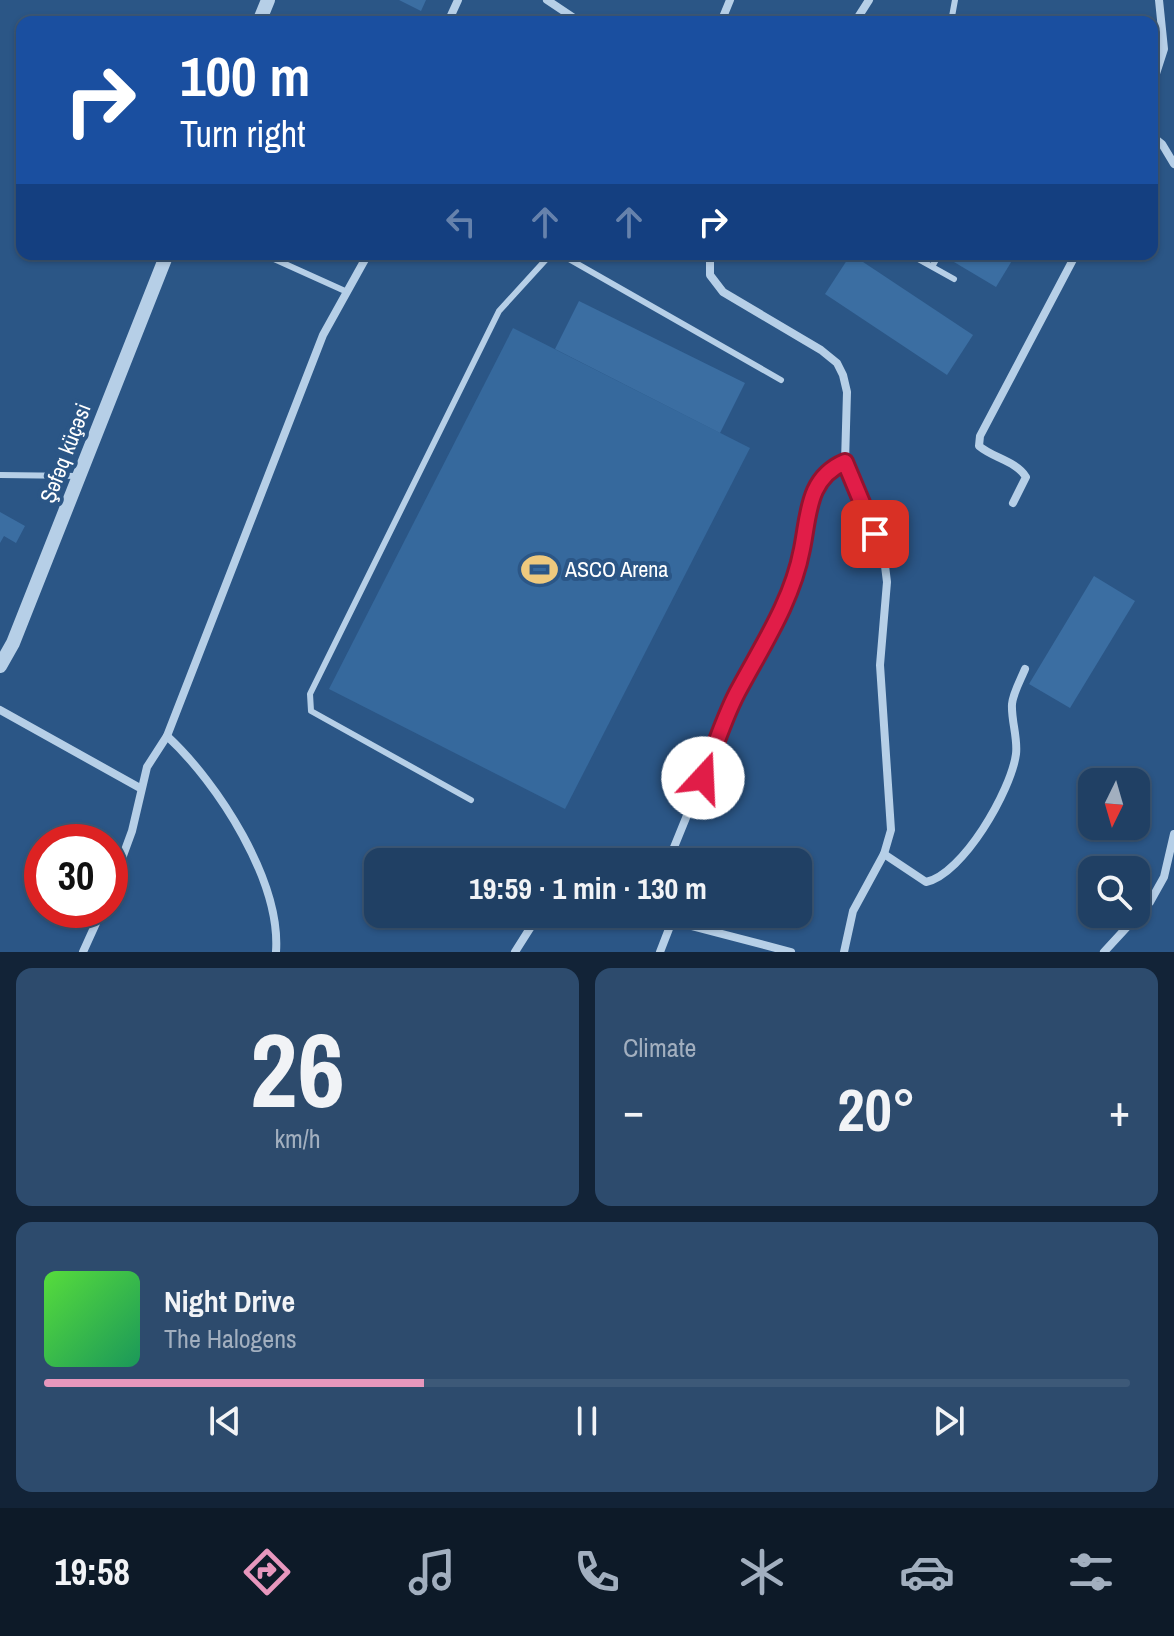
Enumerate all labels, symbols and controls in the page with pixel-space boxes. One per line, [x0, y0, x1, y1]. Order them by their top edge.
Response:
text: 100 m [180, 38, 310, 113]
icon: right [48, 48, 152, 152]
text: Turn right [180, 110, 305, 158]
icon: left [439, 200, 483, 244]
icon: ahead [523, 200, 567, 244]
icon: ahead [607, 200, 651, 244]
icon: right [691, 200, 735, 244]
street label: Şəfəq küçəsi [32, 399, 98, 507]
pin [841, 500, 909, 568]
icon: arrive [853, 512, 897, 556]
sports icon: ASCO Arena [520, 550, 558, 588]
place label: ASCO Arena [564, 554, 668, 584]
position arrow [661, 736, 745, 820]
north arrow [1078, 768, 1150, 840]
map controls [1078, 768, 1150, 928]
speed limit sign: 30 [24, 824, 128, 928]
button: search [1078, 856, 1150, 928]
text: 19:59 · 1 min · 130 m [469, 868, 707, 908]
text: 26 [250, 999, 345, 1139]
text: Climate [623, 1030, 696, 1065]
text: 20° [837, 1069, 916, 1150]
text: − [623, 1080, 644, 1140]
text: + [1109, 1080, 1130, 1140]
text: km/h [274, 1121, 321, 1156]
text: Night Drive [164, 1281, 295, 1321]
text: The Halogens [164, 1321, 297, 1356]
icon: previous [203, 1399, 247, 1443]
icon: pause [565, 1399, 609, 1443]
icon: next [927, 1399, 971, 1443]
icon: directions [239, 1544, 295, 1600]
icon: music [404, 1544, 460, 1600]
icon: phone [569, 1544, 625, 1600]
icon: climate [734, 1544, 790, 1600]
icon: car [899, 1544, 955, 1600]
icon: filters [1063, 1544, 1119, 1600]
text: 19:58 [54, 1548, 130, 1596]

